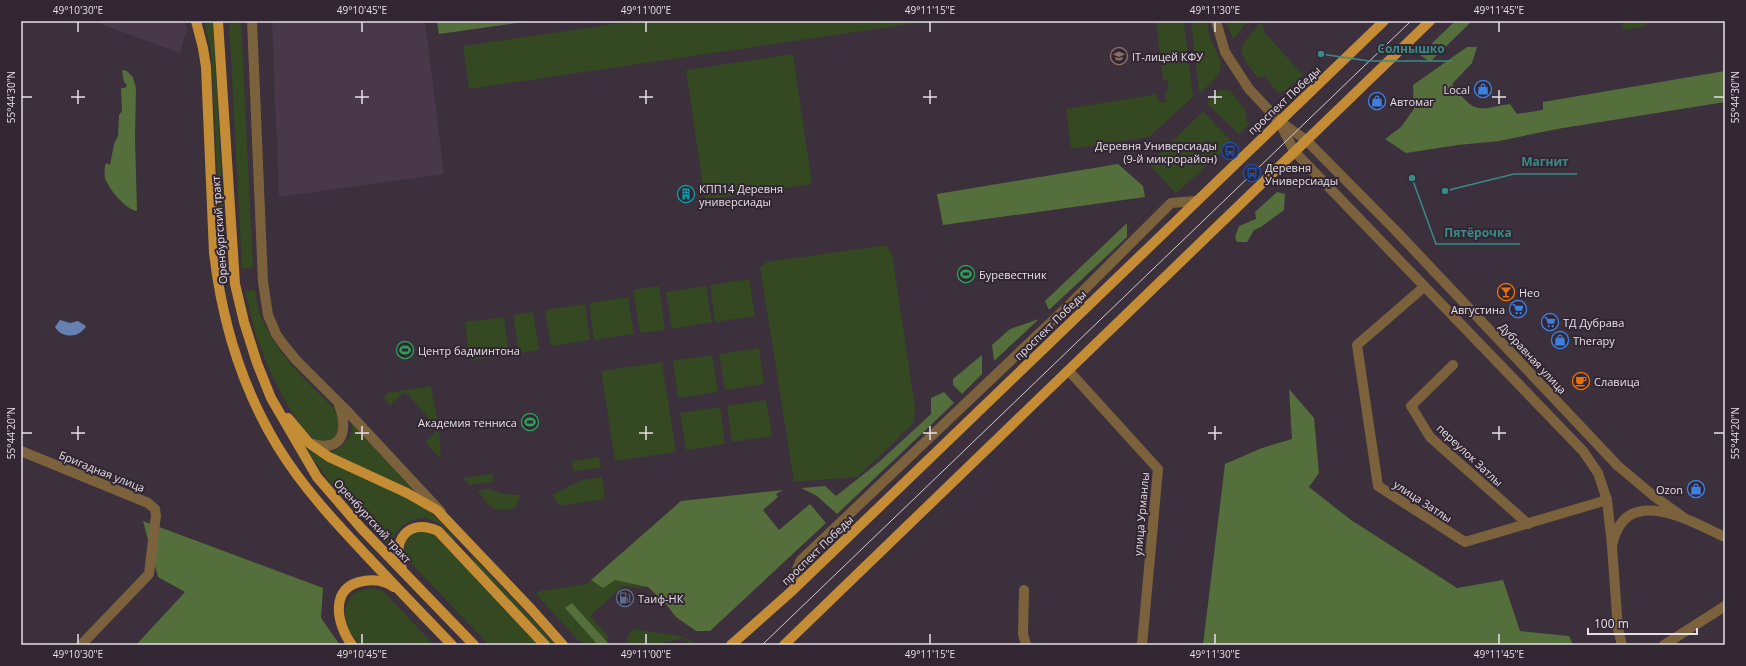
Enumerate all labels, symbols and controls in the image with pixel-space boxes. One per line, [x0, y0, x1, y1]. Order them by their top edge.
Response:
text: 49°10'30"E [53, 3, 103, 17]
text: 49°10'45"E [337, 3, 387, 17]
text: 49°11'00"E [621, 3, 671, 17]
text: 49°11'15"E [905, 3, 955, 17]
text: 49°11'30"E [1190, 3, 1240, 17]
text: 49°11'45"E [1474, 3, 1524, 17]
callout: Солнышко [1369, 37, 1452, 61]
text: Солнышко [1377, 40, 1445, 57]
school or university icon: IT-лицей КФУ [1109, 46, 1129, 66]
place label: IT-лицей КФУ [1132, 49, 1203, 64]
street label: проспект Победы [1244, 62, 1324, 138]
text: 55°44'30"N [4, 71, 18, 123]
text: 55°44'30"N [1728, 71, 1742, 123]
shop icon: Local [1473, 79, 1493, 99]
place label: Local [1443, 82, 1470, 97]
shop icon: Автомаг [1367, 91, 1387, 111]
place label: Автомаг [1390, 94, 1434, 109]
place label: Деревня Универсиады (9-й микрорайон) [1095, 138, 1217, 166]
bus stop icon: Деревня Универсиады (9-й микрорайон) [1220, 141, 1240, 161]
callout: Магнит [1514, 150, 1577, 174]
text: Магнит [1521, 153, 1569, 170]
place label: Деревня Универсиады [1265, 160, 1338, 188]
bus stop icon: Деревня Универсиады [1242, 163, 1262, 183]
street label: Оренбургский тракт [208, 175, 230, 285]
place label: КПП14 Деревня универсиады [699, 181, 783, 209]
building icon: КПП14 Деревня универсиады [676, 184, 696, 204]
callout: Пятёрочка [1436, 220, 1520, 244]
text: Пятёрочка [1444, 224, 1512, 241]
sports icon: Буревестник [956, 264, 976, 284]
place label: Буревестник [979, 267, 1047, 282]
bar icon: Нео [1496, 282, 1516, 302]
place label: Нео [1519, 285, 1540, 300]
street label: проспект Победы [1011, 287, 1089, 363]
supermarket icon: Августина [1508, 299, 1528, 319]
place label: Августина [1451, 302, 1505, 317]
supermarket icon: ТД Дубрава [1540, 312, 1560, 332]
place label: ТД Дубрава [1563, 315, 1624, 330]
street label: Дубравная улица [1496, 319, 1570, 397]
shop icon: Therapy [1550, 330, 1570, 350]
place label: Therapy [1573, 333, 1615, 348]
sports icon: Центр бадминтона [395, 340, 415, 360]
place label: Центр бадминтона [418, 343, 520, 358]
cafe icon: Славица [1571, 371, 1591, 391]
place label: Славица [1594, 374, 1640, 389]
text: 55°44'20"N [4, 407, 18, 459]
text: 55°44'20"N [1728, 407, 1742, 459]
sports icon: Академия тенниса [520, 412, 540, 432]
place label: Академия тенниса [418, 415, 517, 430]
street label: переулок Затлы [1434, 420, 1506, 490]
street label: Бригадная улица [57, 447, 147, 495]
street label: улица Урманлы [1130, 471, 1152, 557]
street label: Оренбургский тракт [331, 476, 415, 566]
street label: улица Затлы [1391, 476, 1455, 526]
shop icon: Ozon [1686, 479, 1706, 499]
place label: Ozon [1656, 482, 1683, 497]
street label: проспект Победы [778, 512, 856, 588]
fuel station icon: Таиф-НК [615, 588, 635, 608]
place label: Таиф-НК [638, 591, 684, 606]
scale bar [1588, 610, 1697, 636]
text: 100 m [1594, 615, 1629, 632]
text: 49°10'30"E [53, 647, 103, 661]
text: 49°10'45"E [337, 647, 387, 661]
text: 49°11'00"E [621, 647, 671, 661]
text: 49°11'15"E [905, 647, 955, 661]
text: 49°11'30"E [1190, 647, 1240, 661]
text: 49°11'45"E [1474, 647, 1524, 661]

